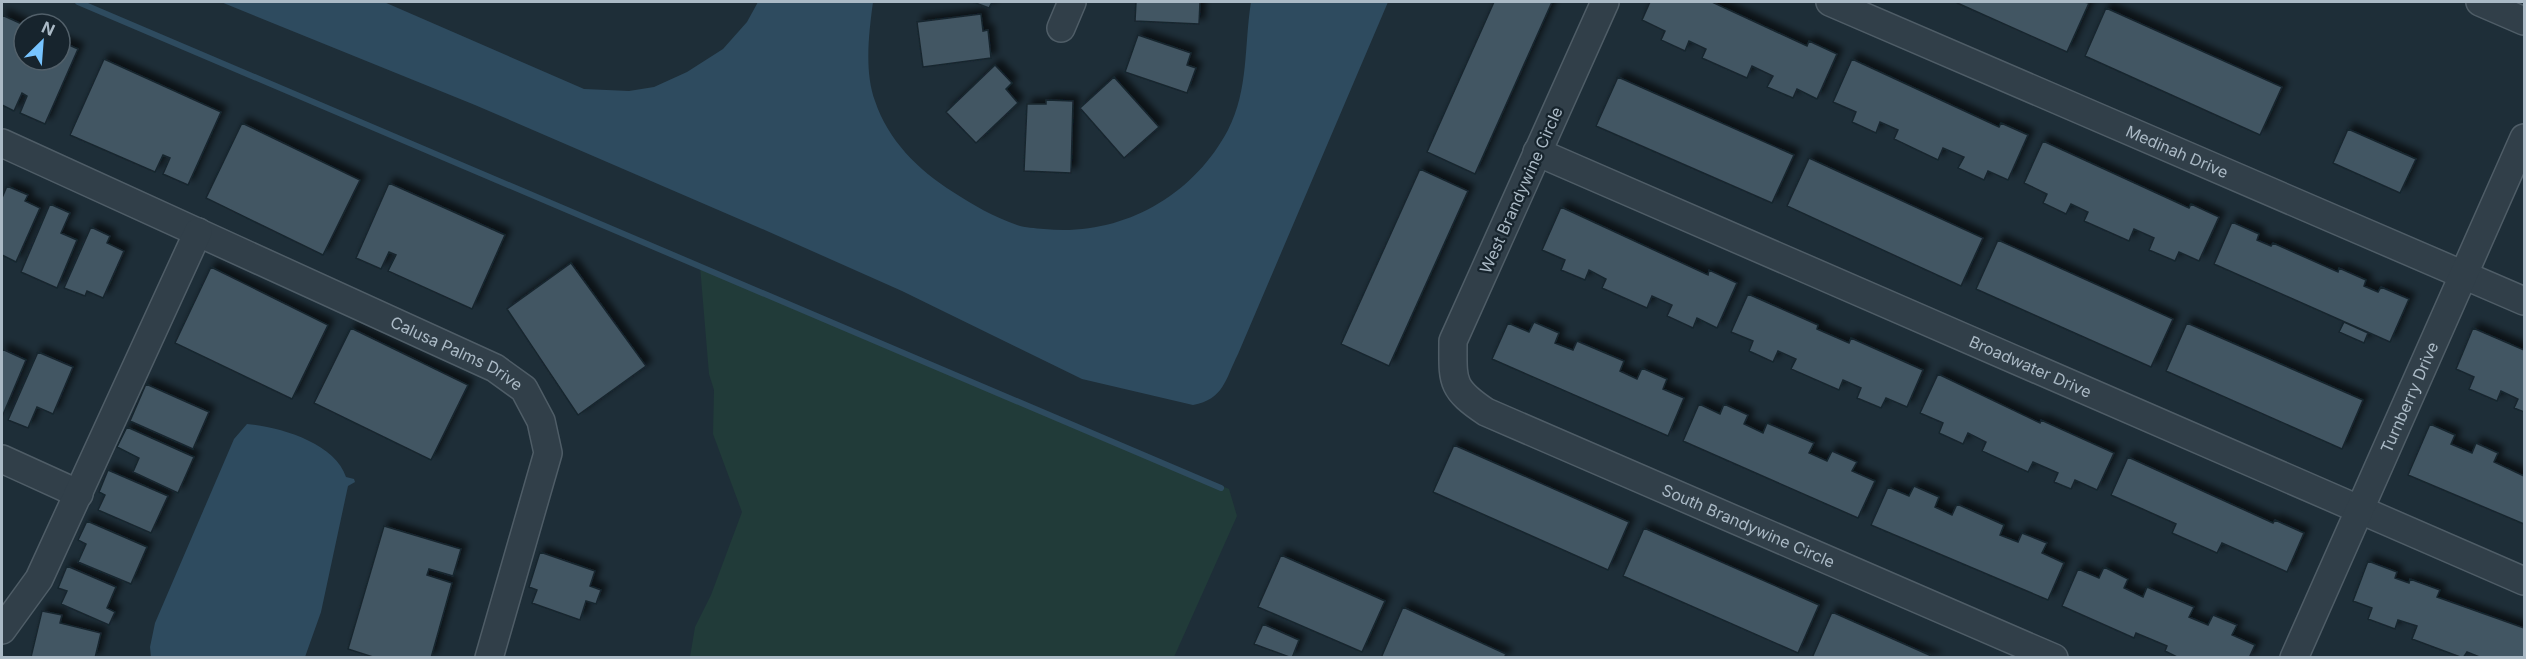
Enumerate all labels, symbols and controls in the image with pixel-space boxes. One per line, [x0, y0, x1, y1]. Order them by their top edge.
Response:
north arrow [12, 12, 72, 72]
text: N [39, 17, 58, 40]
street label: West Brandywine Circle [1475, 104, 1567, 276]
street label: Medinah Drive [2123, 121, 2231, 182]
street label: Calusa Palms Drive [387, 312, 527, 395]
street label: Broadwater Drive [1966, 331, 2095, 402]
street label: Turnberry Drive [2376, 339, 2443, 456]
street label: South Brandywine Circle [1659, 479, 1838, 572]

